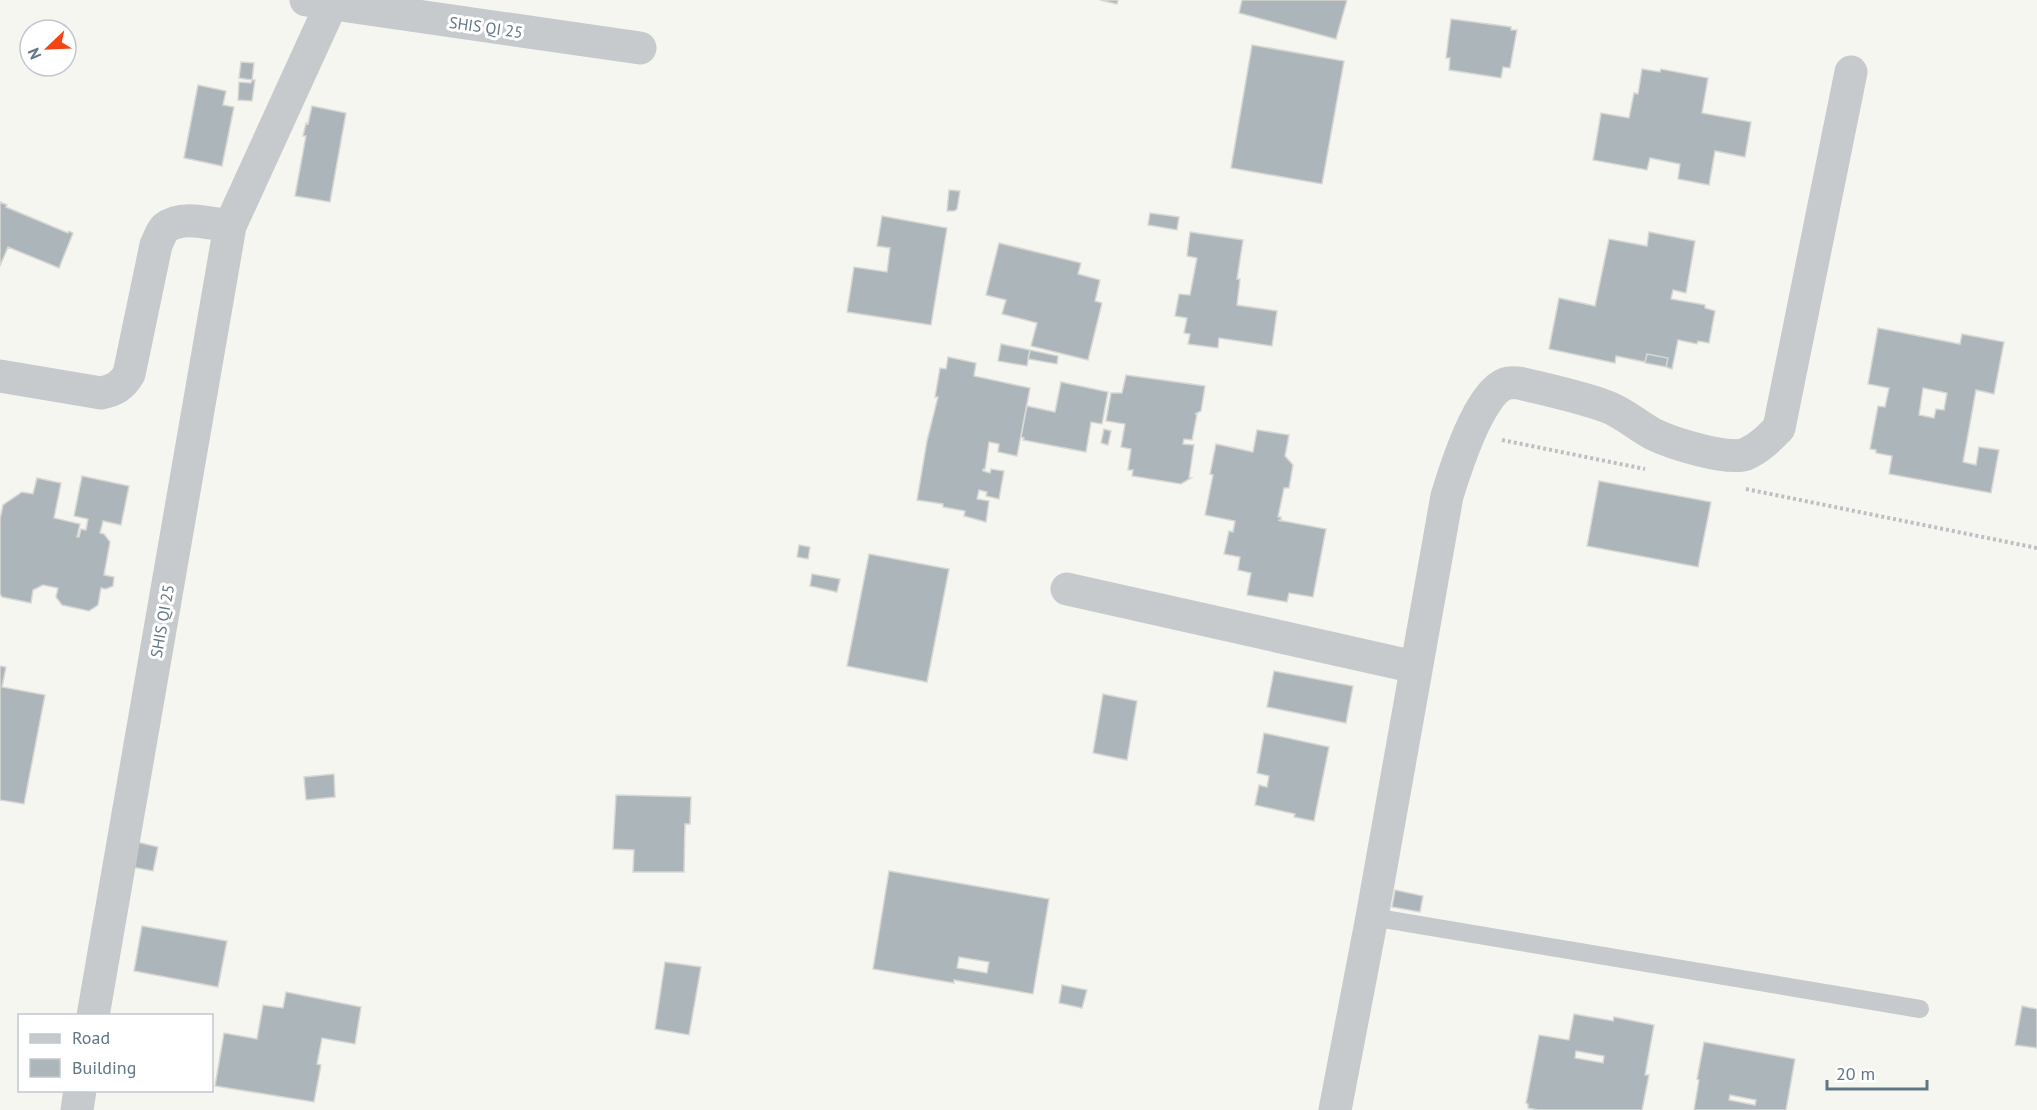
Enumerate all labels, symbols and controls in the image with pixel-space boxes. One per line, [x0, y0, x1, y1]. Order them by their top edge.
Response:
street label: SHIS QI 25 [448, 12, 524, 42]
north arrow [18, 18, 78, 78]
text: N [23, 45, 45, 63]
street label: SHIS QI 25 [146, 583, 178, 659]
legend [18, 1014, 213, 1092]
text: Road [72, 1026, 110, 1049]
scale bar [1827, 1053, 1928, 1091]
text: Building [72, 1056, 136, 1079]
text: 20 m [1836, 1062, 1875, 1085]

